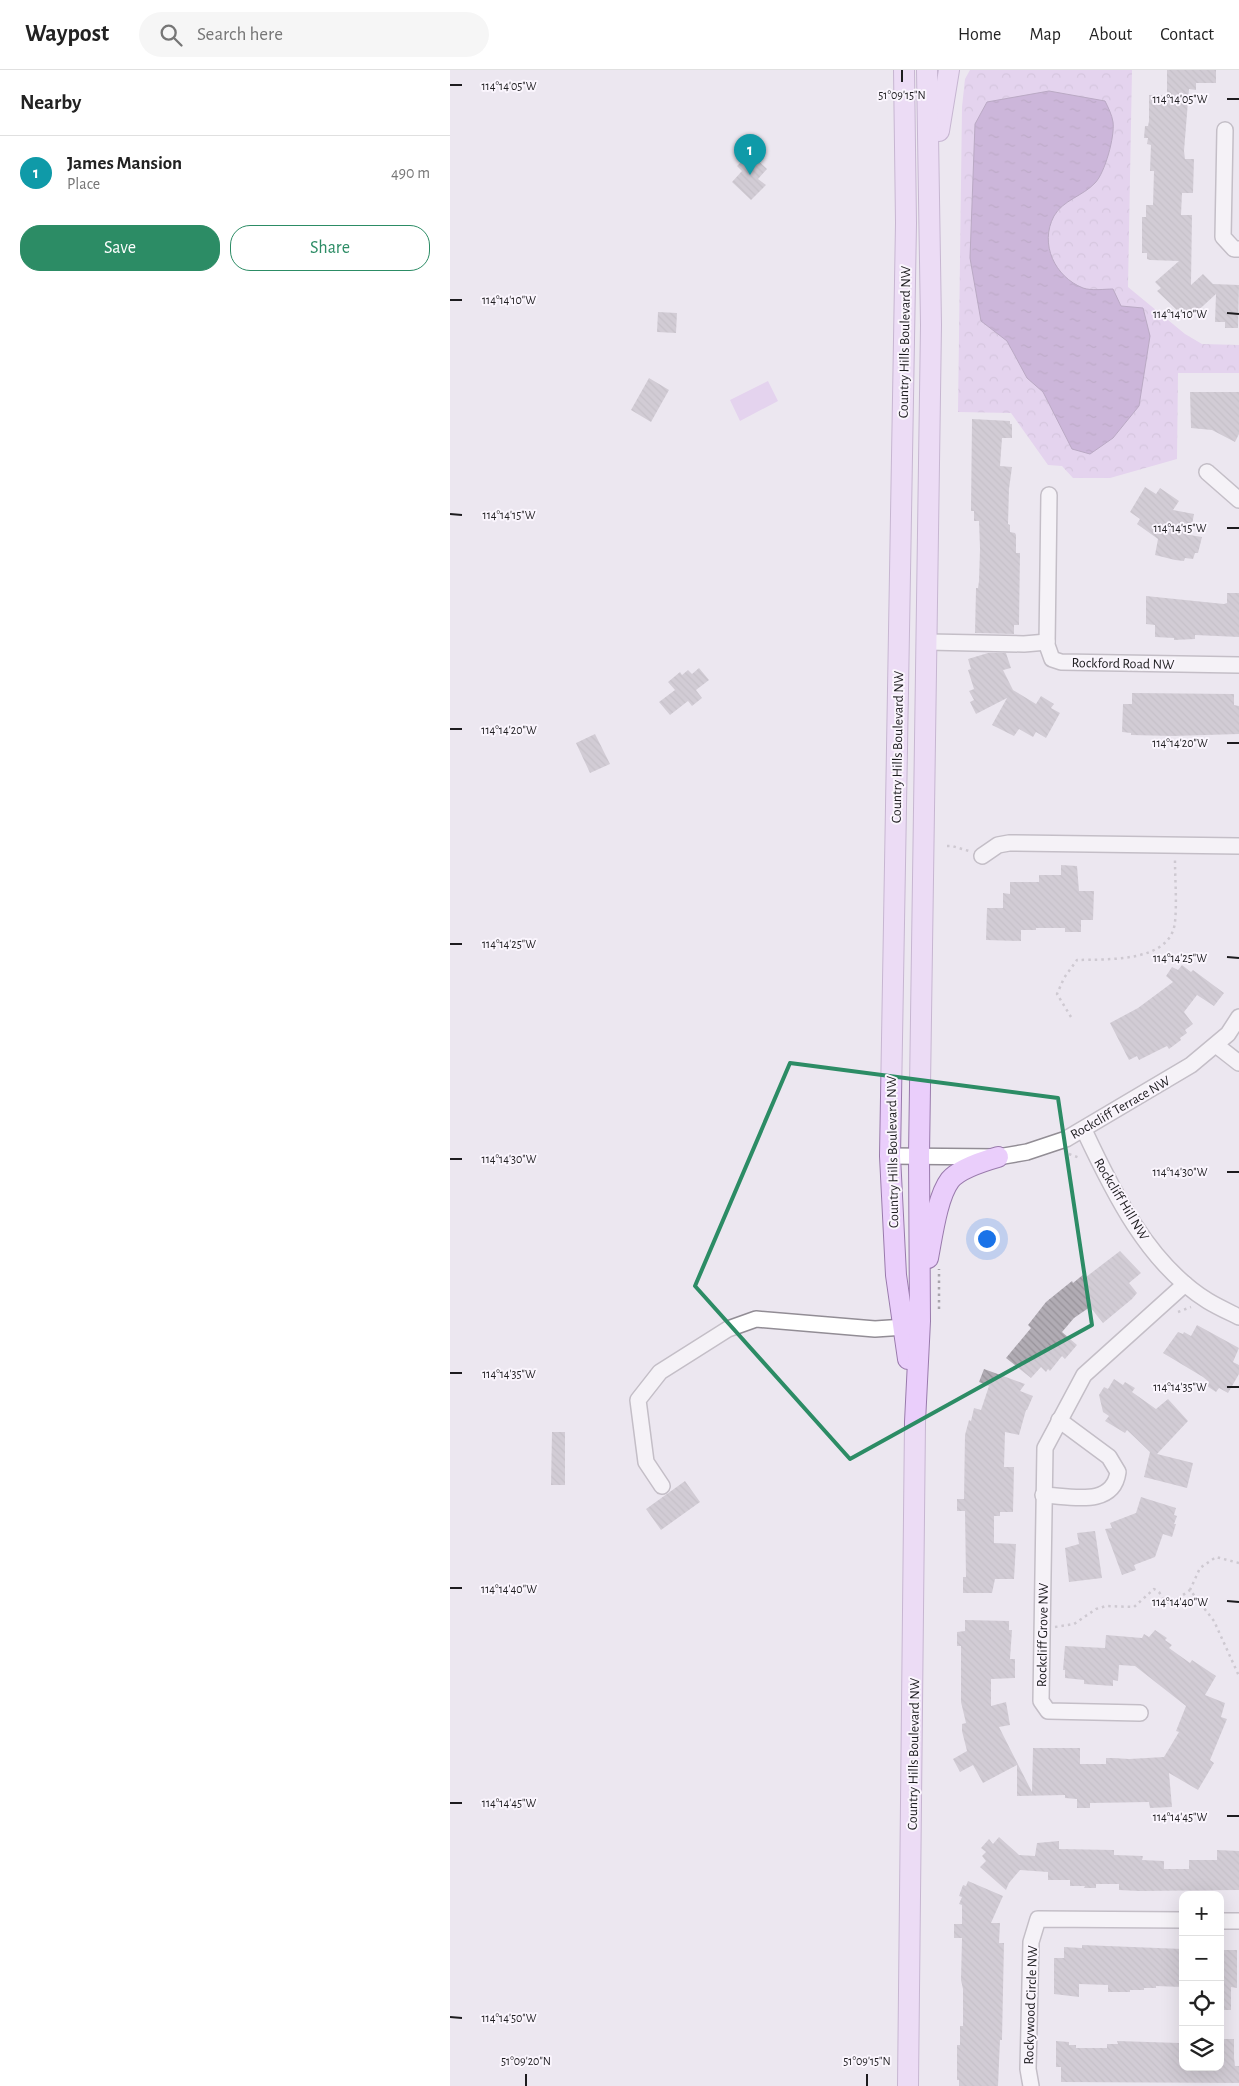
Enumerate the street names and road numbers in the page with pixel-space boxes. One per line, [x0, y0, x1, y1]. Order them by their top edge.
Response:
street label: Country Hills Boulevard NW [897, 265, 913, 418]
street label: Rockford Road NW [1072, 656, 1175, 672]
street label: Country Hills Boulevard NW [890, 670, 906, 823]
street label: Rockcliff Terrace NW [1068, 1073, 1173, 1142]
street label: Country Hills Boulevard NW [885, 1075, 901, 1228]
street label: Rockcliff Hill NW [1091, 1156, 1151, 1243]
street label: Rockcliff Grove NW [1035, 1582, 1051, 1687]
street label: Country Hills Boulevard NW [906, 1677, 922, 1830]
street label: Rockywood Circle NW [1022, 1945, 1040, 2065]

